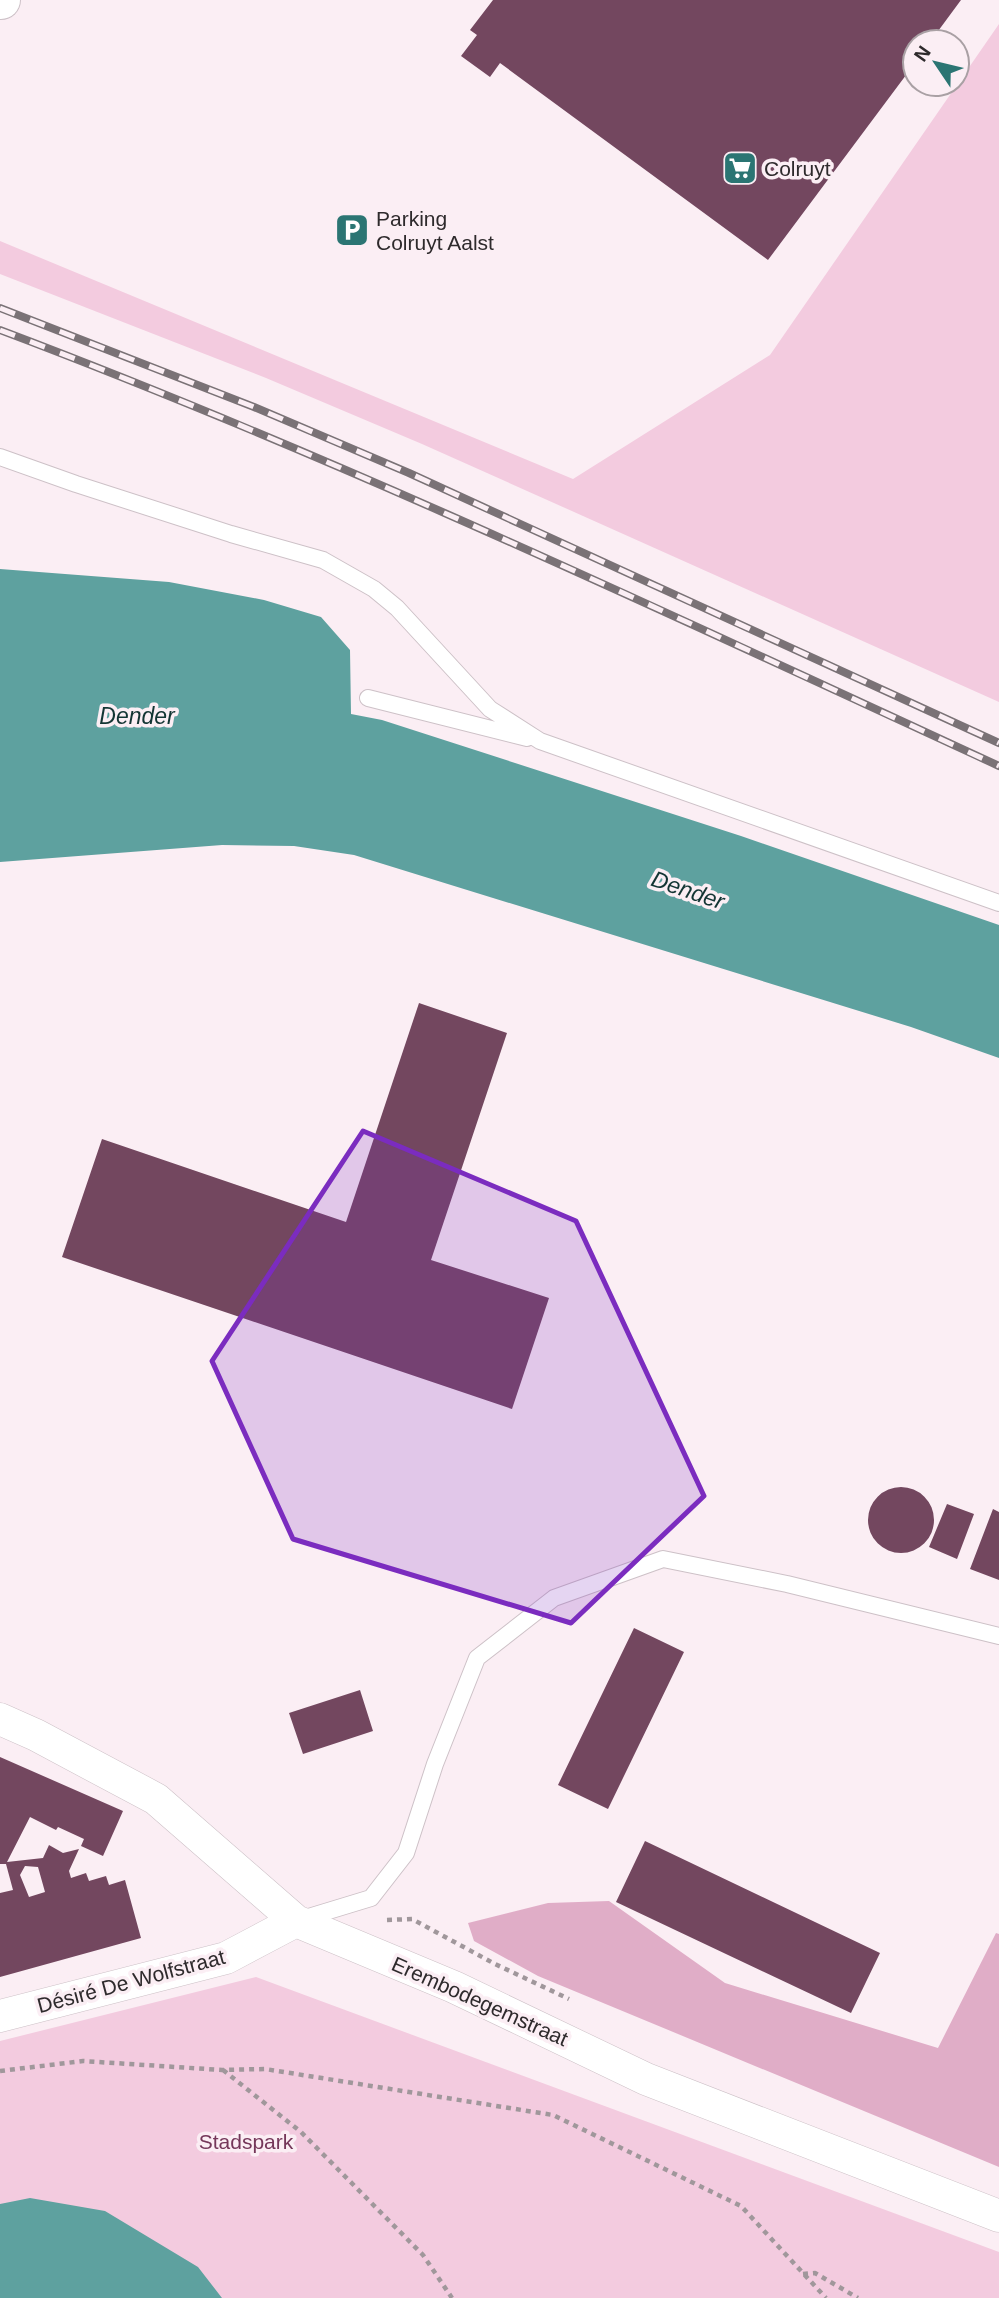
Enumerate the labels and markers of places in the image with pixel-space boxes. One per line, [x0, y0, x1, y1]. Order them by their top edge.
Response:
supermarket icon: Colruyt [721, 149, 759, 187]
place label: Colruyt [764, 157, 831, 180]
place label: Parking Colruyt Aalst [376, 207, 494, 254]
parking icon: Parking Colruyt Aalst [333, 211, 371, 249]

